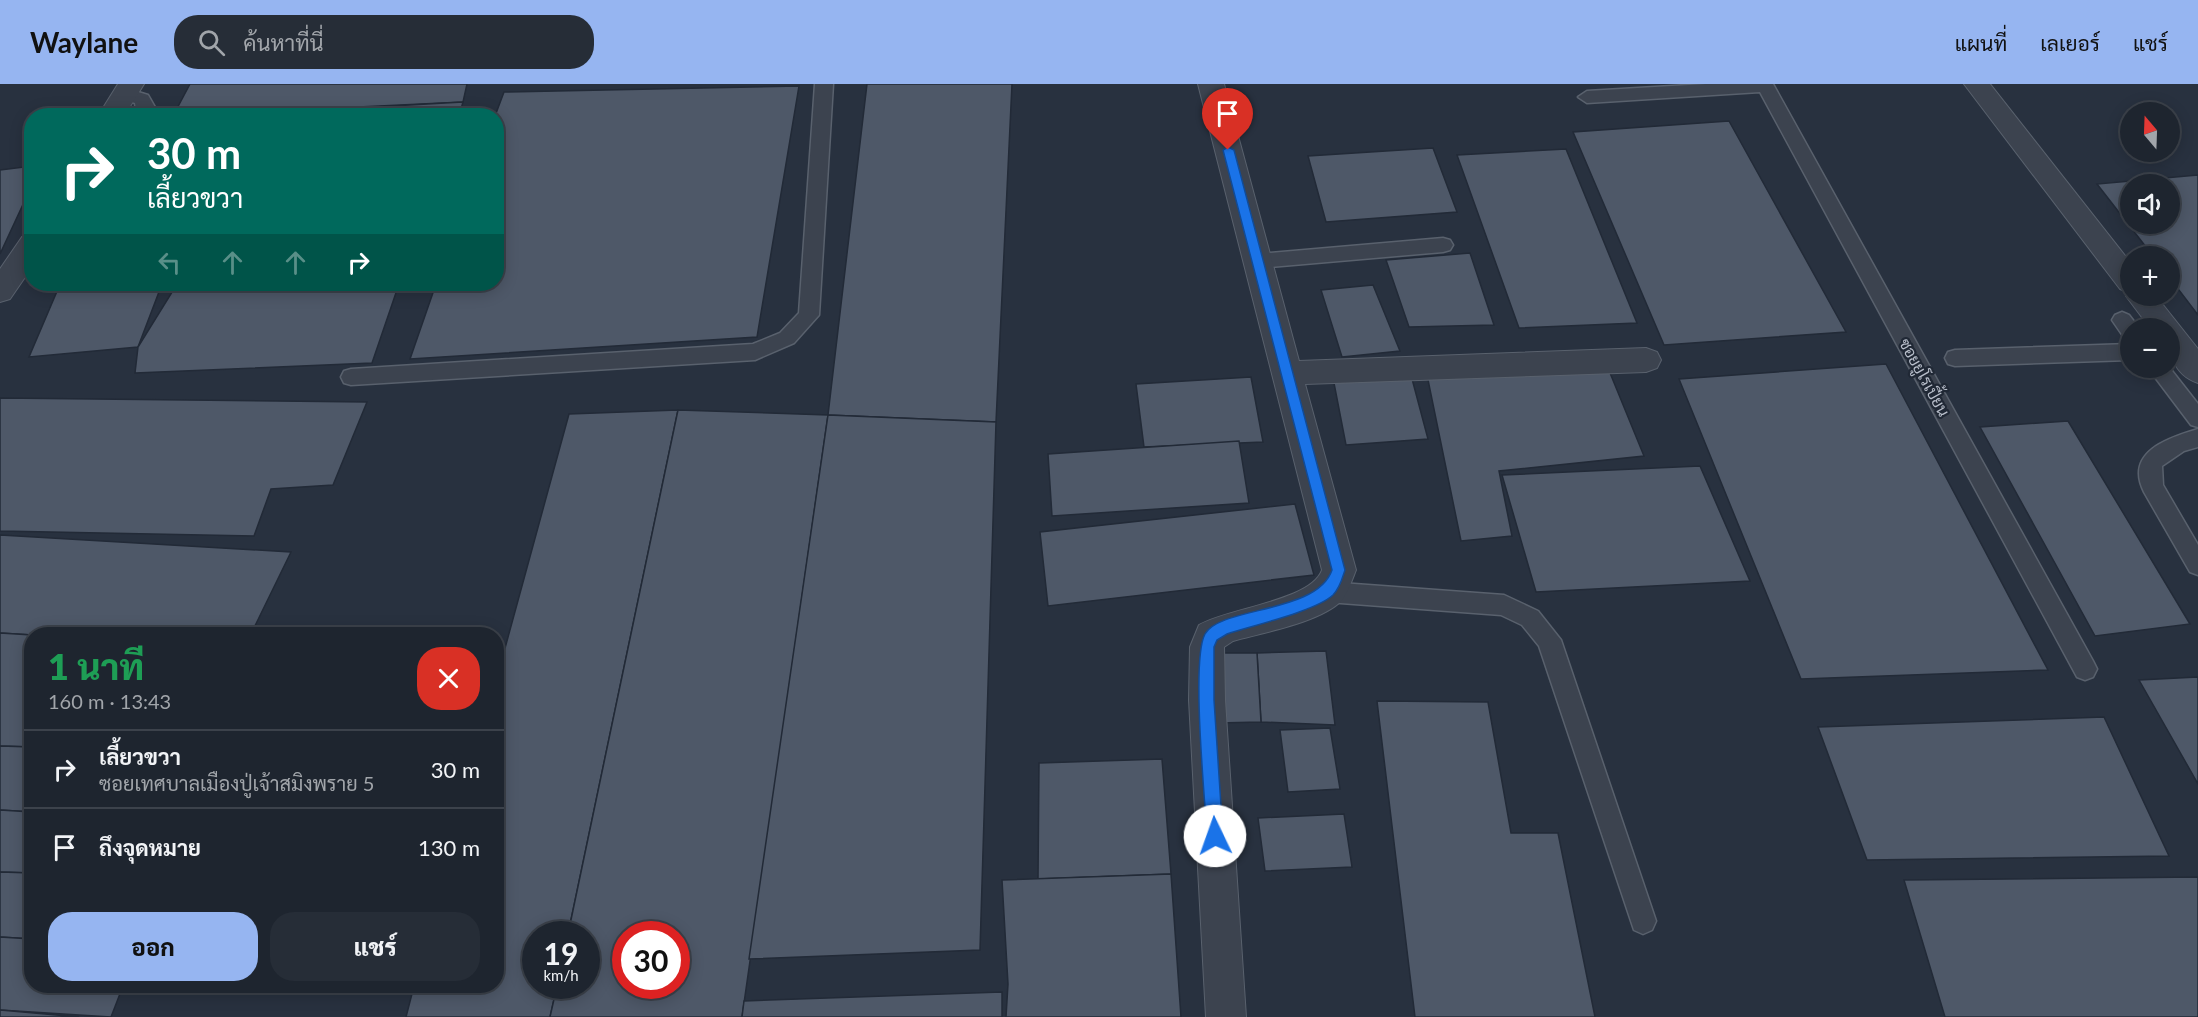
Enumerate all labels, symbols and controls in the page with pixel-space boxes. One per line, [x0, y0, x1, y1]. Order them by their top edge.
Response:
search box [174, 15, 594, 69]
text: Waylane [30, 25, 138, 59]
icon: search [195, 26, 228, 59]
text: ค้นหาที่นี่ [243, 29, 324, 56]
text: แผนที่ [1955, 30, 2007, 55]
text: เลเยอร์ [2040, 30, 2100, 55]
text: แชร์ [2133, 30, 2168, 55]
pin [1202, 88, 1253, 150]
icon: arrive [1211, 97, 1244, 130]
north arrow [2120, 102, 2180, 162]
map controls [2120, 102, 2180, 378]
text: 30 m [147, 128, 241, 178]
icon: right [48, 132, 126, 210]
button: sound [2120, 174, 2180, 234]
text: เลี้ยวขวา [147, 181, 243, 214]
icon: left [153, 246, 186, 279]
icon: ahead [216, 246, 249, 279]
icon: ahead [279, 246, 312, 279]
icon: right [342, 246, 375, 279]
button: + [2120, 246, 2180, 306]
button: − [2120, 318, 2180, 378]
street label: ซอยยูโรเปี้ยน [1893, 333, 1958, 421]
text: 1 นาที [48, 644, 144, 688]
button: close [417, 647, 480, 710]
text: 160 m · 13:43 [48, 689, 171, 713]
text: เลี้ยวขวา [99, 743, 181, 770]
icon: right [48, 753, 81, 786]
text: 30 m [431, 756, 480, 783]
text: ซอยเทศบาลเมืองปู่เจ้าสมิงพราย 5 [99, 771, 374, 795]
position arrow [1183, 804, 1247, 868]
icon: arrive [48, 831, 81, 864]
text: ถึงจุดหมาย [99, 834, 201, 861]
text: 130 m [418, 834, 480, 861]
button: ออก [48, 912, 258, 981]
button: แชร์ [270, 912, 480, 981]
speed limit sign: 30 [612, 921, 690, 999]
text: 19 [544, 935, 578, 971]
text: km/h [543, 966, 579, 984]

